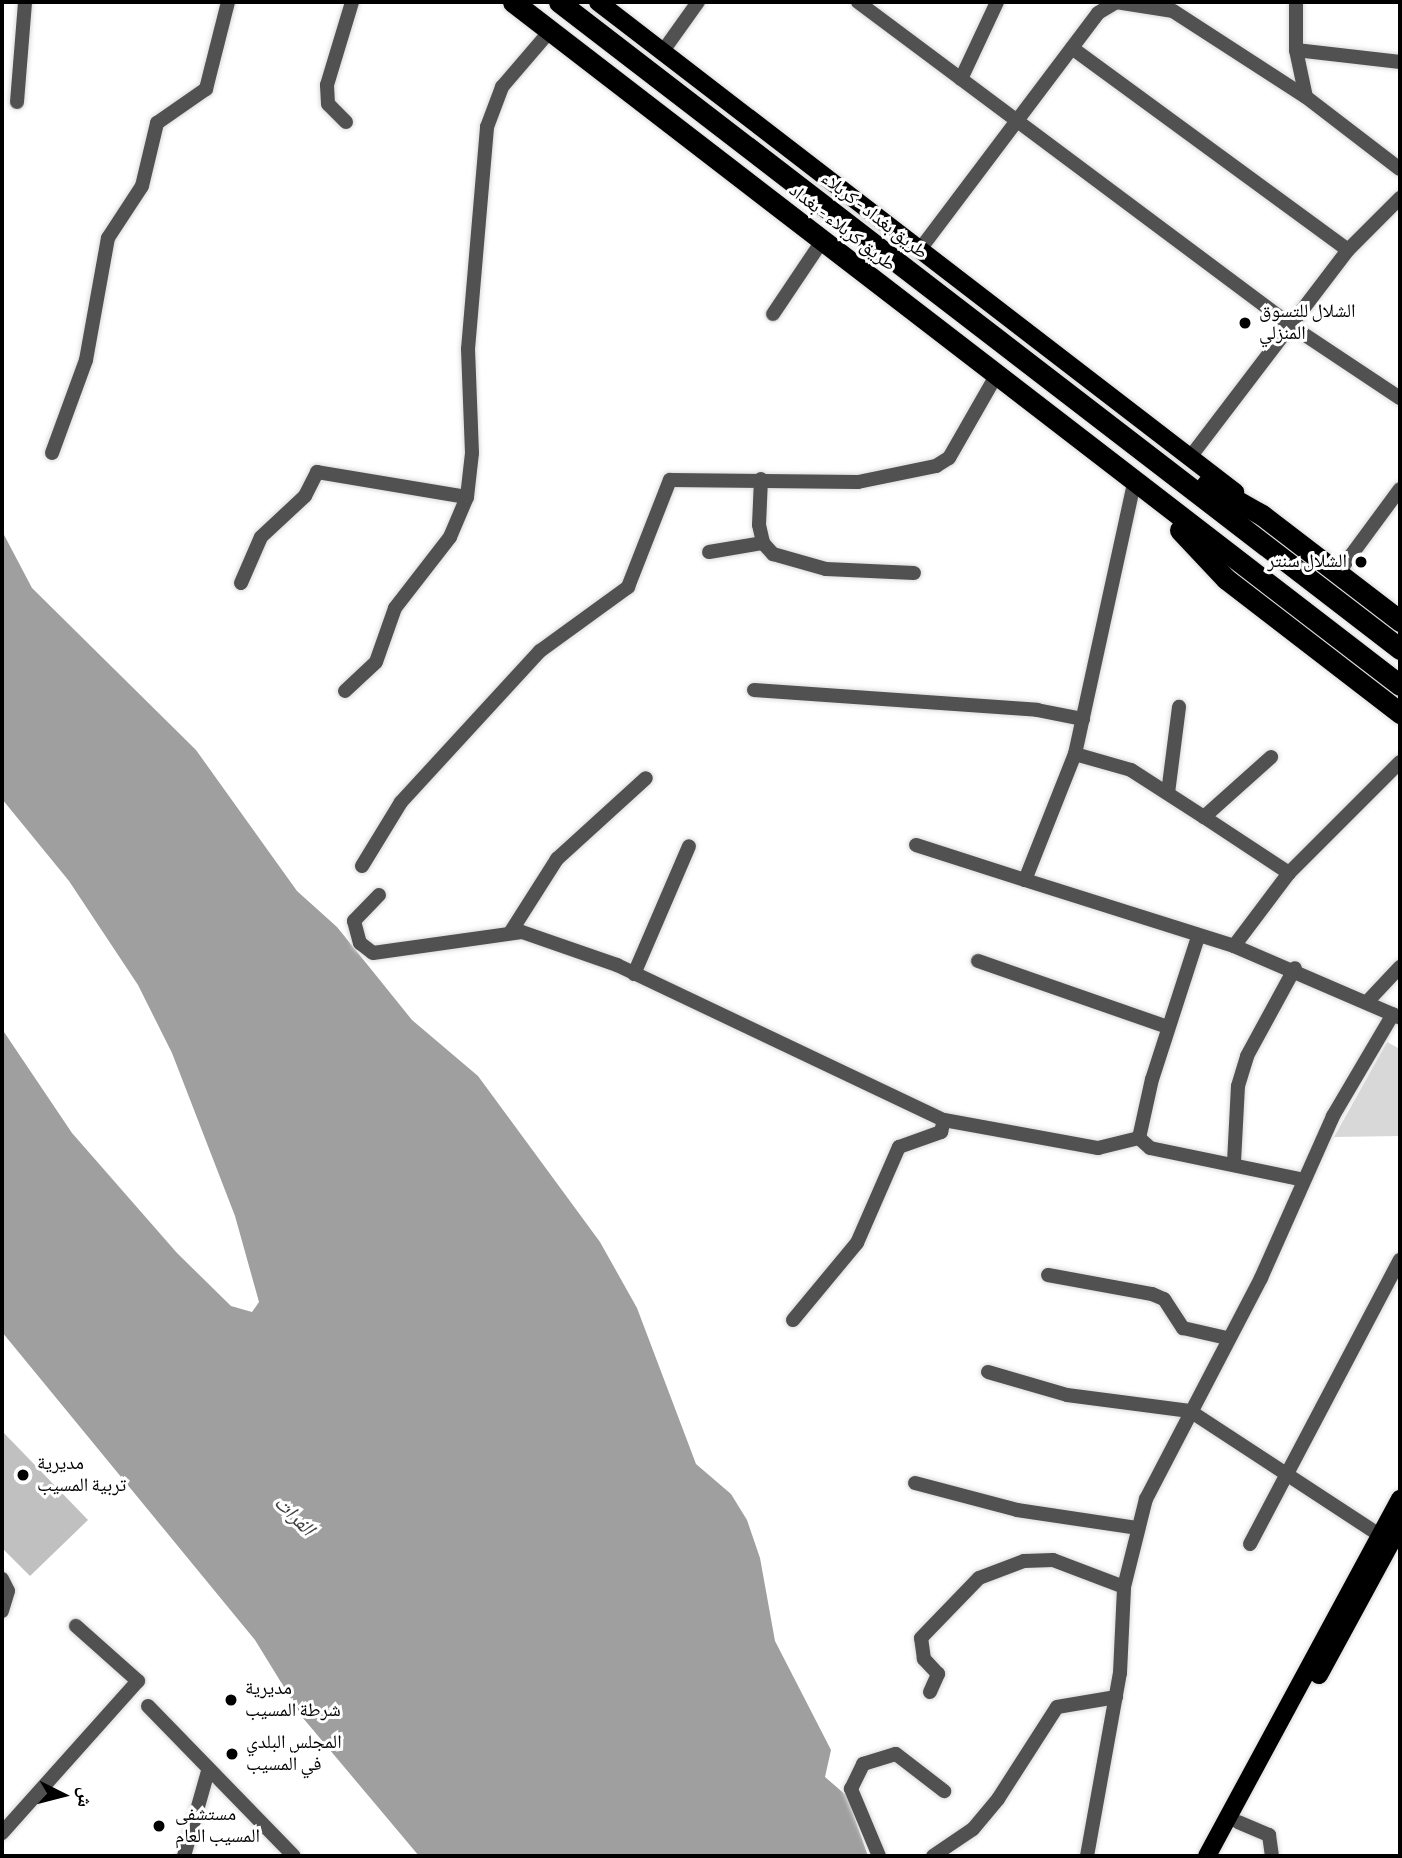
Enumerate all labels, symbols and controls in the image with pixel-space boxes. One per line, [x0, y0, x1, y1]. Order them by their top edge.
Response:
street label: طريق بغداد - كربلاء [816, 167, 932, 265]
street label: طريق كربلاء - بغداد [784, 179, 900, 277]
place label: الشلال للتسوق المنزلي [1259, 301, 1355, 345]
marker: الشلال للتسوق المنزلي [1237, 315, 1253, 331]
place label: الشلال سنتر [1267, 551, 1347, 573]
marker: الشلال سنتر [1353, 554, 1369, 570]
place label: مديرية تربية المسيب [37, 1453, 126, 1497]
marker: مديرية تربية المسيب [15, 1467, 31, 1483]
water label: الفرات [268, 1490, 320, 1542]
place label: مديرية شرطة المسيب [245, 1678, 341, 1722]
marker: مديرية شرطة المسيب [223, 1692, 239, 1708]
place label: المجلس البلدي في المسيب [246, 1732, 342, 1776]
marker: المجلس البلدي في المسيب [224, 1746, 240, 1762]
north arrow [28, 1760, 98, 1830]
text: ش [74, 1786, 95, 1808]
place label: مستشفى المسيب العام [175, 1804, 260, 1848]
marker: مستشفى المسيب العام [149, 1816, 169, 1836]

